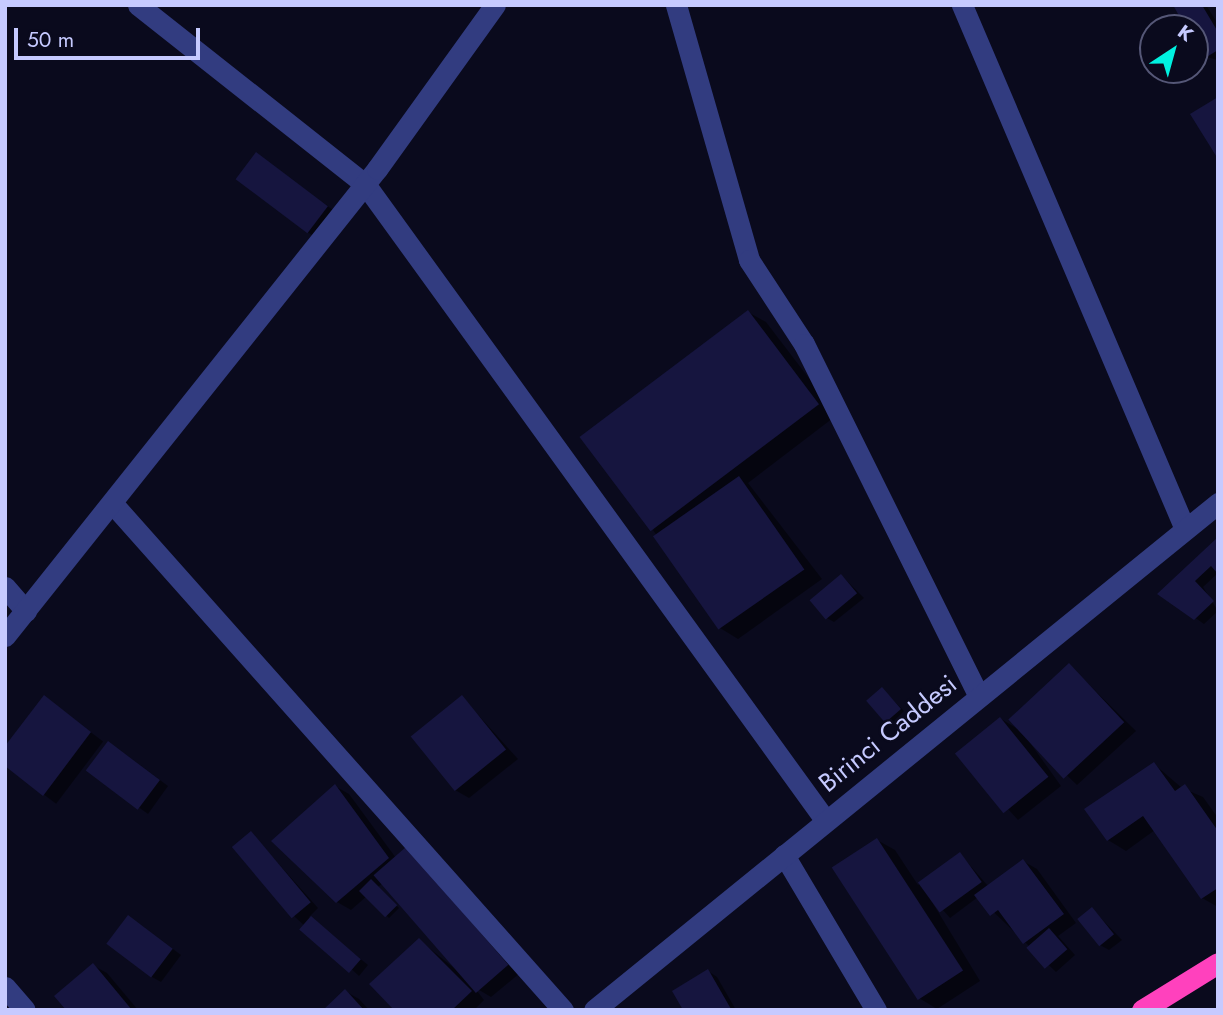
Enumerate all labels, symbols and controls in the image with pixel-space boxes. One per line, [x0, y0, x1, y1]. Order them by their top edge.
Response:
scale bar [18, 14, 203, 58]
north arrow [1139, 14, 1209, 84]
text: K [1172, 18, 1199, 48]
text: 50 m [27, 25, 74, 55]
street label: Birinci Caddesi [813, 669, 963, 799]

